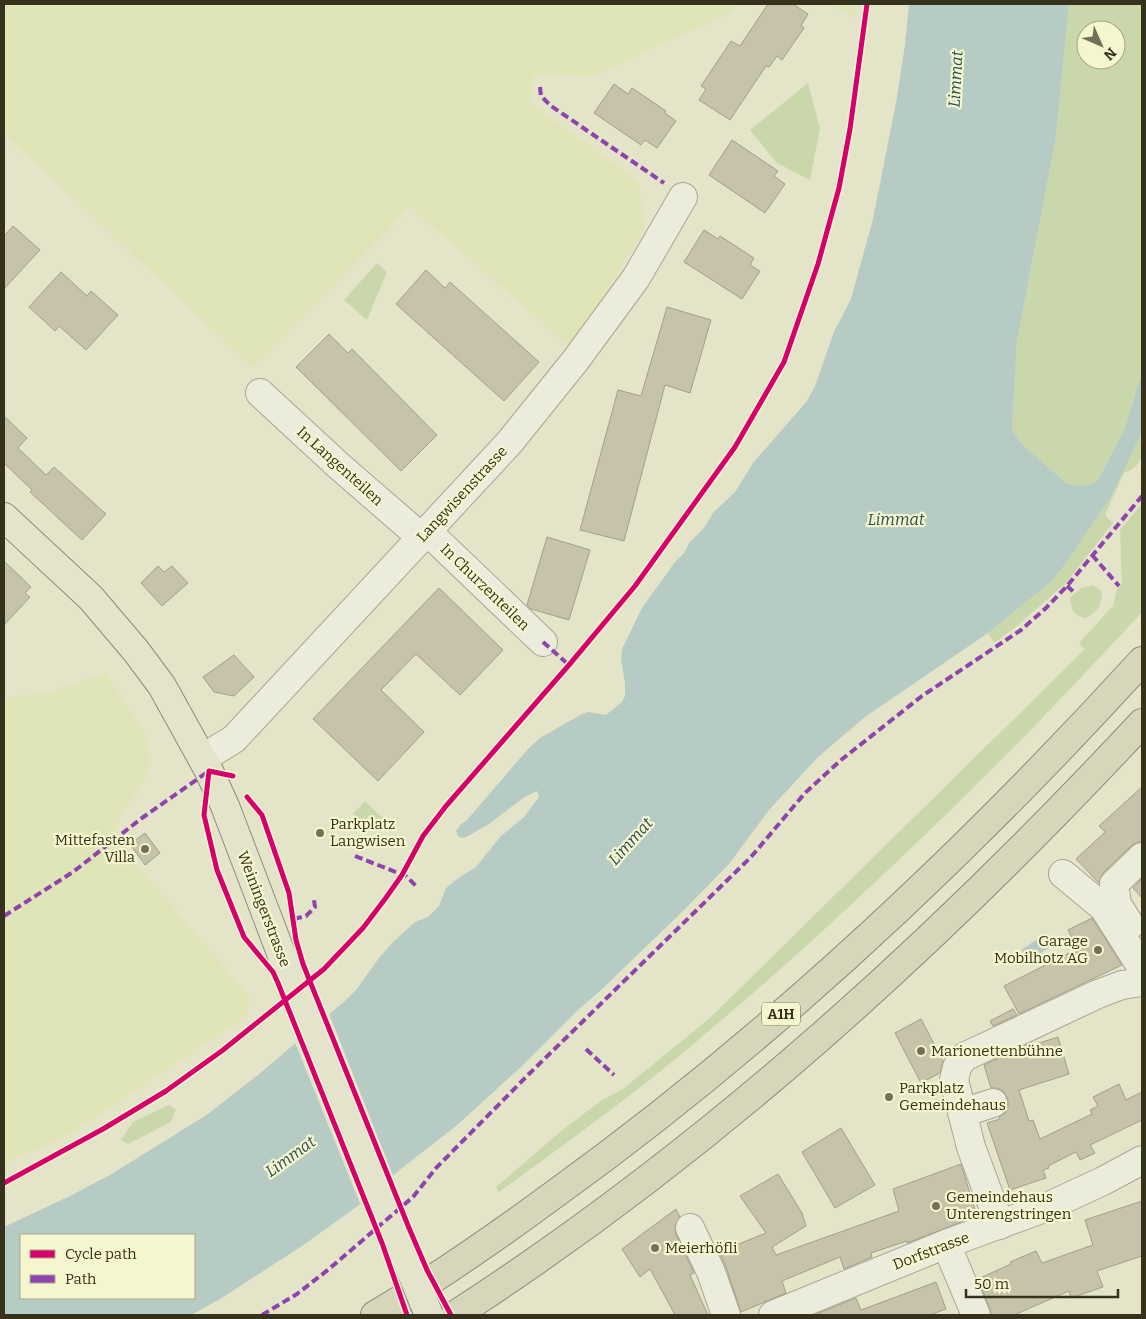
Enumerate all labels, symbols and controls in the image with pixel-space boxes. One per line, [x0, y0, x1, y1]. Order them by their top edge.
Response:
north arrow [1076, 20, 1126, 70]
text: N [1100, 44, 1120, 64]
water label: Limmat [945, 50, 966, 108]
street label: In Langenteilen [293, 423, 387, 510]
street label: Langwisenstrasse [413, 442, 511, 546]
water label: Limmat [868, 510, 925, 529]
street label: In Churzenteilen [437, 540, 534, 634]
water label: Limmat [604, 814, 657, 869]
place label: Parkplatz Langwisen [330, 815, 406, 850]
marker: Parkplatz Langwisen [314, 827, 326, 839]
place label: Mittefasten Villa [55, 831, 135, 866]
marker: Mittefasten Villa [139, 843, 151, 855]
street label: Weiningerstrasse [234, 848, 294, 970]
place label: Garage Mobilhotz AG [994, 932, 1088, 967]
marker: Garage Mobilhotz AG [1092, 944, 1104, 956]
road number: A1H [762, 1002, 800, 1026]
place label: Marionettenbühne [931, 1042, 1063, 1060]
marker: Marionettenbühne [915, 1045, 927, 1057]
place label: Parkplatz Gemeindehaus [899, 1079, 1006, 1114]
marker: Parkplatz Gemeindehaus [883, 1091, 895, 1103]
water label: Limmat [262, 1132, 319, 1181]
place label: Gemeindehaus Unterengstringen [946, 1188, 1072, 1223]
marker: Gemeindehaus Unterengstringen [930, 1200, 942, 1212]
street label: Dorfstrasse [890, 1228, 972, 1274]
legend [20, 1234, 195, 1299]
place label: Meierhöfli [665, 1239, 738, 1257]
marker: Meierhöfli [649, 1242, 661, 1254]
text: Cycle path [65, 1245, 137, 1263]
scale bar [966, 1266, 1118, 1298]
text: Path [65, 1270, 97, 1288]
text: 50 m [974, 1275, 1010, 1293]

